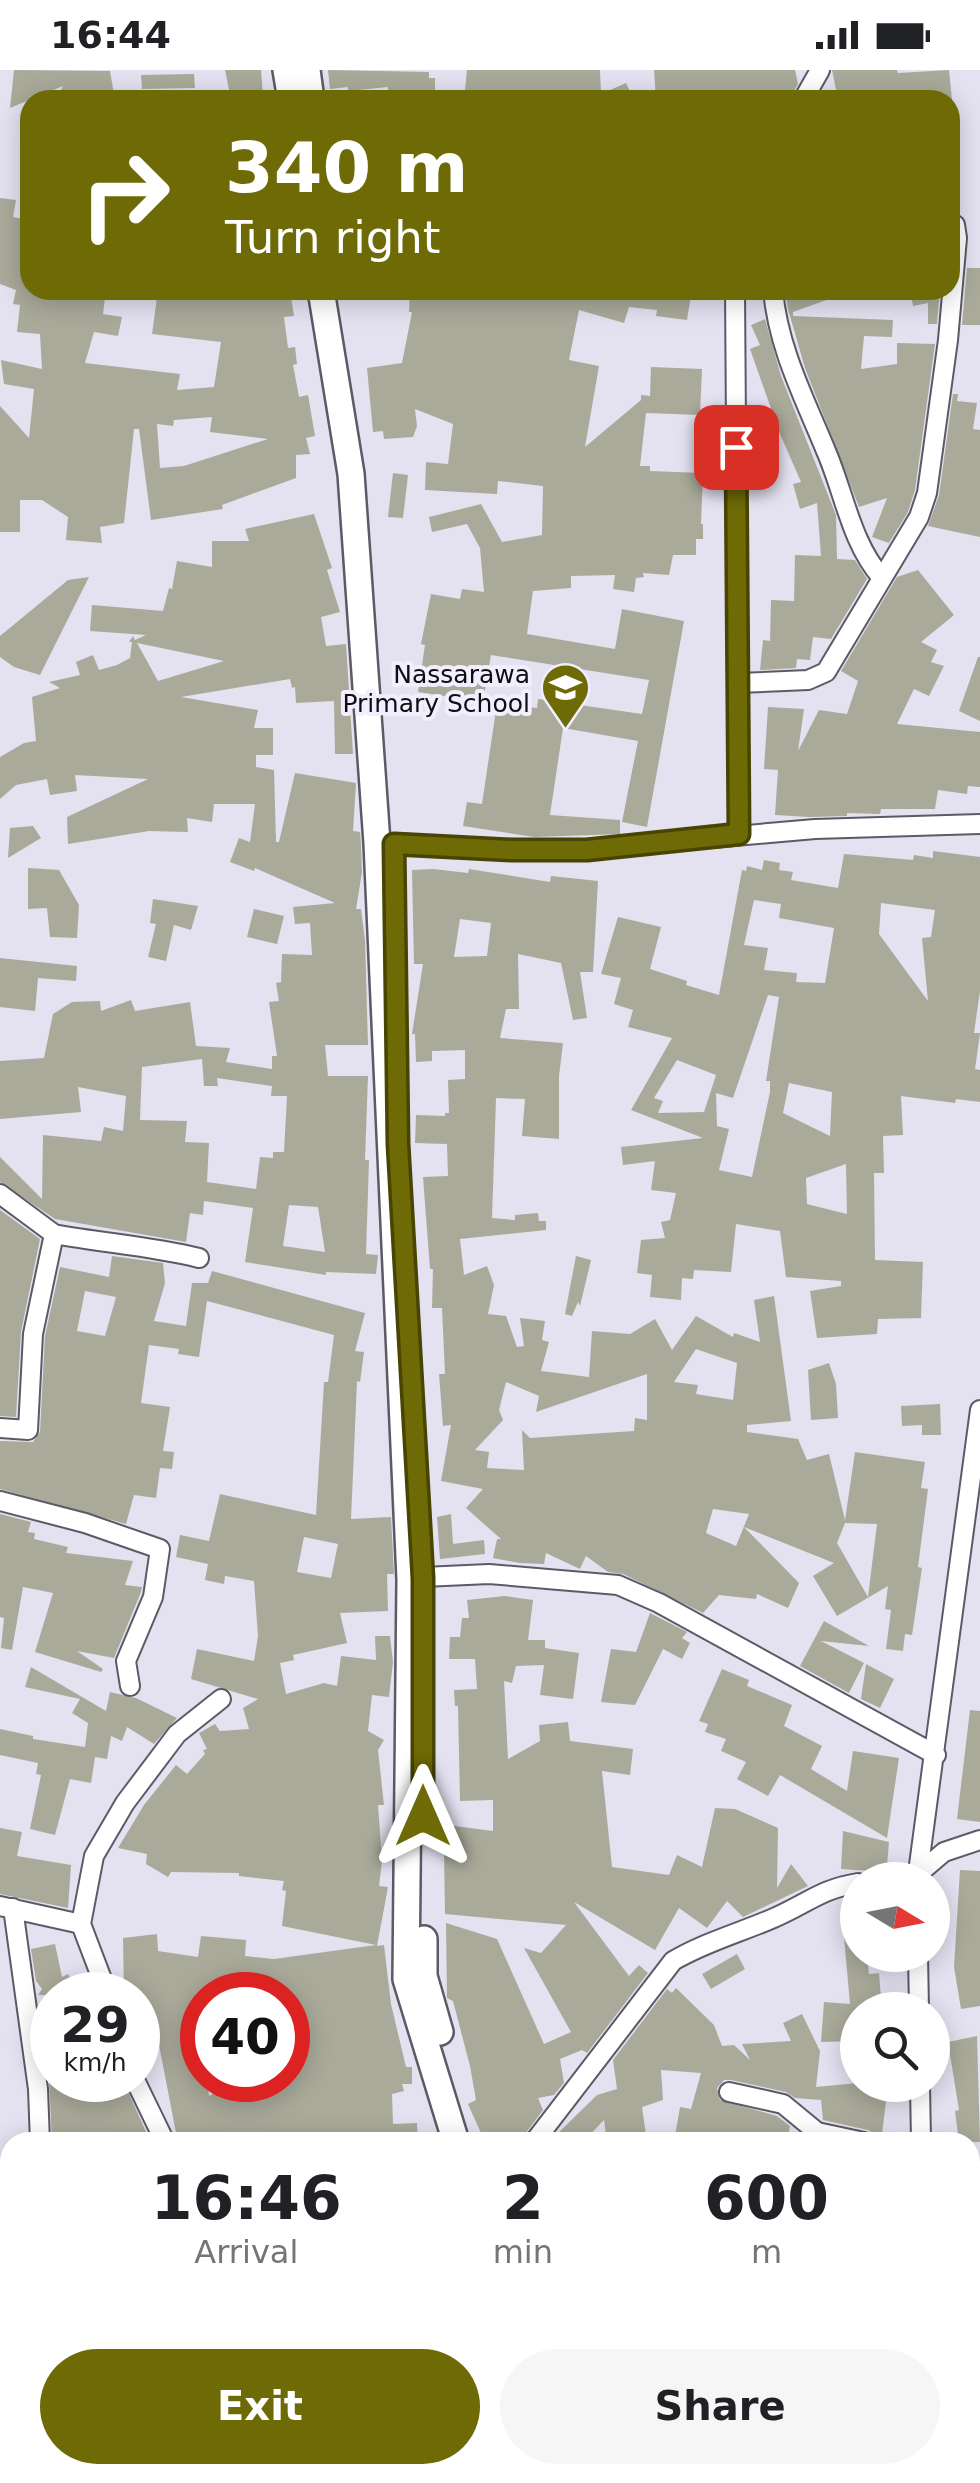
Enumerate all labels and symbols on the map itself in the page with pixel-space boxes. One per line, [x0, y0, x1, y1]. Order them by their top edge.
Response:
pin [694, 405, 779, 490]
place label: Nassarawa Primary School [342, 660, 530, 718]
school or university icon: Nassarawa Primary School [539, 662, 591, 730]
position arrow [371, 1764, 475, 1868]
north arrow [840, 1862, 950, 1972]
speed limit sign: 40 [180, 1972, 310, 2102]

